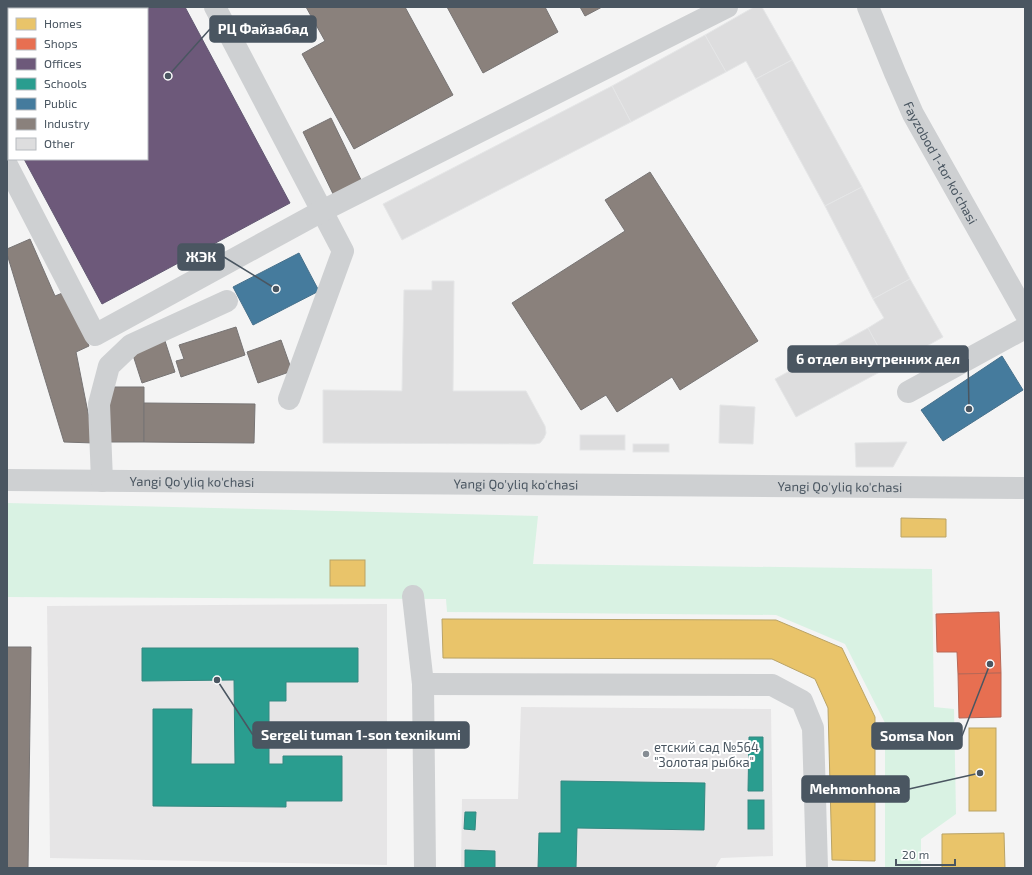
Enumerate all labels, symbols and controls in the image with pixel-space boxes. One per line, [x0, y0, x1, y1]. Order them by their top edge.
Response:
legend [8, 8, 148, 160]
text: Homes [44, 16, 82, 30]
callout: РЦ Файзабад [210, 16, 316, 42]
text: РЦ Файзабад [218, 20, 308, 37]
text: Shops [44, 36, 78, 50]
text: Offices [44, 56, 81, 70]
text: Schools [44, 76, 87, 90]
text: Public [44, 96, 77, 110]
street label: Fayzobod 1-tor ko'chasi [900, 99, 981, 227]
text: Industry [44, 116, 90, 130]
text: Other [44, 136, 75, 150]
callout: ЖЭК [178, 244, 224, 270]
text: ЖЭК [186, 248, 216, 265]
callout: 6 отдел внутренних дел [788, 346, 968, 372]
text: 6 отдел внутренних дел [796, 350, 960, 367]
street label: Yangi Qo'yliq ko'chasi [130, 473, 254, 490]
street label: Yangi Qo'yliq ko'chasi [454, 476, 578, 492]
street label: Yangi Qo'yliq ko'chasi [778, 478, 902, 495]
callout: Sergeli tuman 1-son texnikumi [253, 722, 469, 748]
callout: Somsa Non [872, 723, 962, 749]
text: Sergeli tuman 1-son texnikumi [261, 726, 461, 743]
text: Somsa Non [880, 727, 954, 744]
place label: етский сад №564 "Золотая рыбка" [654, 739, 759, 770]
marker: етский сад №564 "Золотая рыбка" [641, 749, 651, 759]
callout: Mehmonhona [802, 776, 909, 802]
text: Mehmonhona [809, 780, 901, 797]
scale bar [896, 841, 955, 867]
text: 20 m [902, 847, 929, 861]

